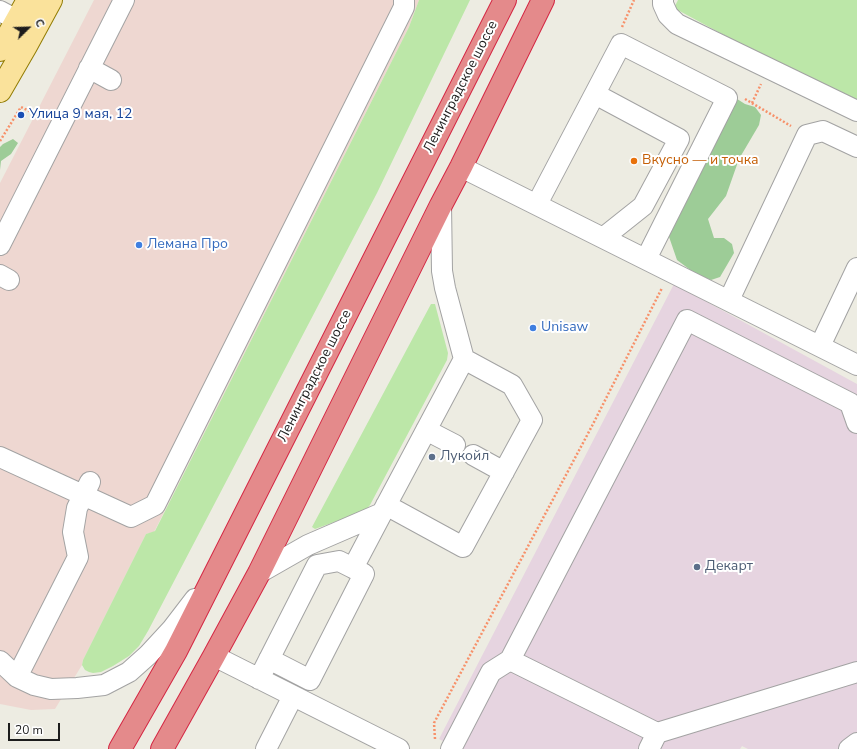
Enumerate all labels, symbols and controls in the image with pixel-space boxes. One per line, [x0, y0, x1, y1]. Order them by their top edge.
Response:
north arrow [8, 8, 48, 48]
text: С [31, 17, 48, 29]
street label: Ленинградское шоссе [420, 18, 502, 156]
place label: Улица 9 мая, 12 [29, 107, 133, 123]
marker: Улица 9 мая, 12 [16, 110, 26, 120]
place label: Вкусно — и точка [642, 153, 759, 169]
marker: Вкусно — и точка [629, 156, 639, 166]
place label: Лемана Про [147, 237, 228, 253]
marker: Лемана Про [134, 240, 144, 250]
street label: Ленинградское шоссе [274, 307, 356, 445]
place label: Unisaw [541, 320, 588, 336]
marker: Unisaw [528, 323, 538, 333]
place label: Лукойл [440, 449, 489, 465]
marker: Лукойл [427, 452, 437, 462]
place label: Декарт [705, 559, 753, 575]
marker: Декарт [692, 562, 702, 572]
scale bar [10, 715, 62, 741]
text: 20 m [15, 722, 43, 738]

